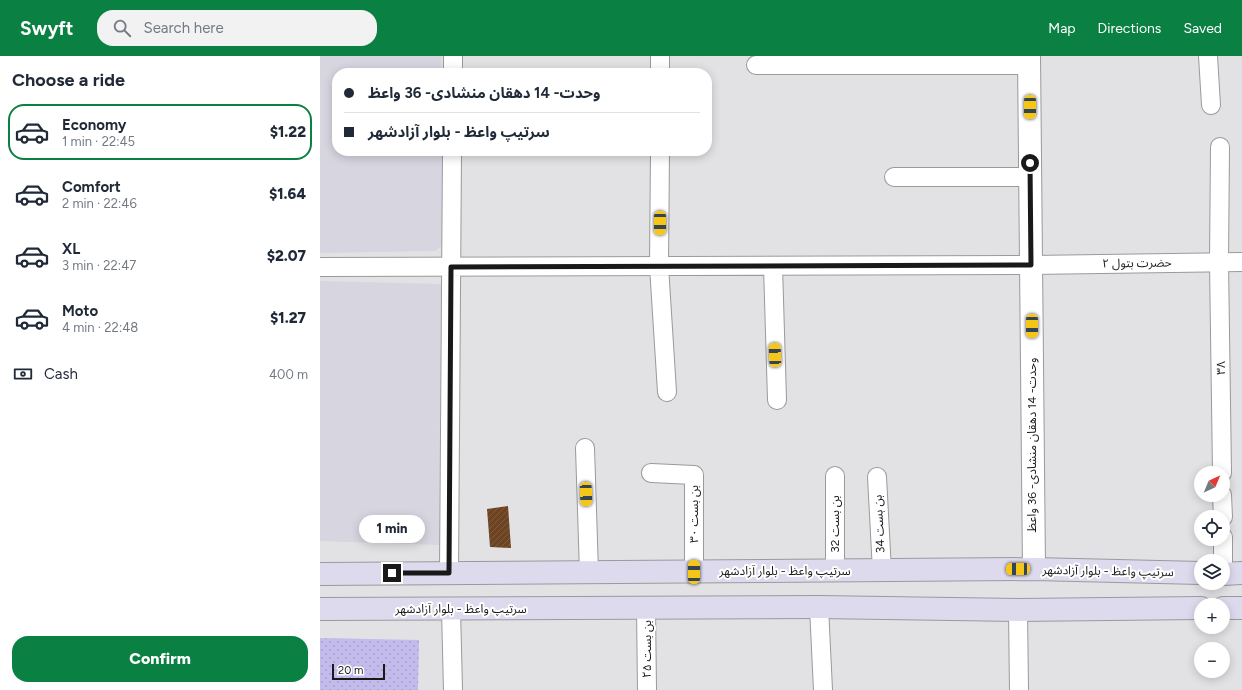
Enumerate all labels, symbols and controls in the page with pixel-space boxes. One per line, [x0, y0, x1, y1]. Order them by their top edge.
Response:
search box [97, 10, 377, 46]
text: Swyft [20, 17, 73, 40]
icon: search [111, 17, 133, 39]
text: Search here [143, 19, 224, 37]
text: Map [1048, 20, 1076, 37]
text: Directions [1098, 20, 1161, 37]
text: Saved [1183, 20, 1222, 37]
text: Choose a ride [12, 69, 125, 91]
text: وحدت- 14 دهقان منشادی- 36 واعظ [368, 84, 600, 102]
car [1024, 95, 1036, 119]
icon: car [14, 114, 50, 150]
text: Economy [62, 116, 127, 134]
text: $1.22 [270, 123, 306, 141]
text: سرتیپ واعظ - بلوار آزادشهر [368, 123, 550, 141]
text: 1 min · 22:45 [62, 134, 135, 149]
route start [1021, 154, 1039, 172]
icon: car [14, 176, 50, 212]
text: Comfort [62, 178, 121, 196]
text: $1.64 [269, 185, 306, 203]
text: 2 min · 22:46 [62, 196, 137, 211]
car [654, 211, 666, 235]
icon: car [14, 238, 50, 274]
text: XL [62, 240, 80, 258]
text: $2.07 [267, 247, 306, 265]
street label: حضرت بتول ۲ [1102, 255, 1172, 271]
text: 3 min · 22:47 [62, 258, 136, 273]
icon: car [14, 300, 50, 336]
text: Moto [62, 302, 98, 320]
text: $1.27 [270, 309, 306, 327]
car [1026, 314, 1038, 338]
text: 4 min · 22:48 [62, 320, 138, 335]
car [769, 343, 781, 367]
street label: وحدت- 14 دهقان منشادی- 36 واعظ [1025, 358, 1039, 532]
street label: ۳۸ [1214, 361, 1228, 375]
icon: cash [12, 363, 34, 385]
text: Cash [44, 365, 78, 383]
text: 400 m [269, 367, 308, 382]
north arrow [1194, 466, 1230, 502]
map controls [1194, 466, 1230, 678]
car [580, 482, 592, 506]
street label: بن بست ۳۰ [687, 485, 701, 543]
street label: بن بست 34 [870, 494, 888, 554]
street label: بن بست 32 [828, 495, 842, 553]
button: locate [1194, 510, 1230, 546]
callout: 1 min [359, 515, 425, 543]
text: 1 min [376, 521, 408, 536]
button: layers [1194, 554, 1230, 590]
car [688, 560, 700, 584]
car [1006, 563, 1030, 575]
street label: سرتیپ واعظ - بلوار آزادشهر [1041, 563, 1174, 580]
route end [383, 564, 401, 582]
street label: سرتیپ واعظ - بلوار آزادشهر [718, 564, 851, 579]
button: + [1194, 598, 1230, 634]
street label: سرتیپ واعظ - بلوار آزادشهر [394, 602, 527, 617]
street label: بن بست ۲۵ [640, 620, 654, 678]
button: Confirm [12, 636, 308, 682]
button: − [1194, 642, 1230, 678]
scale bar [332, 662, 385, 681]
text: 20 m [338, 664, 363, 677]

